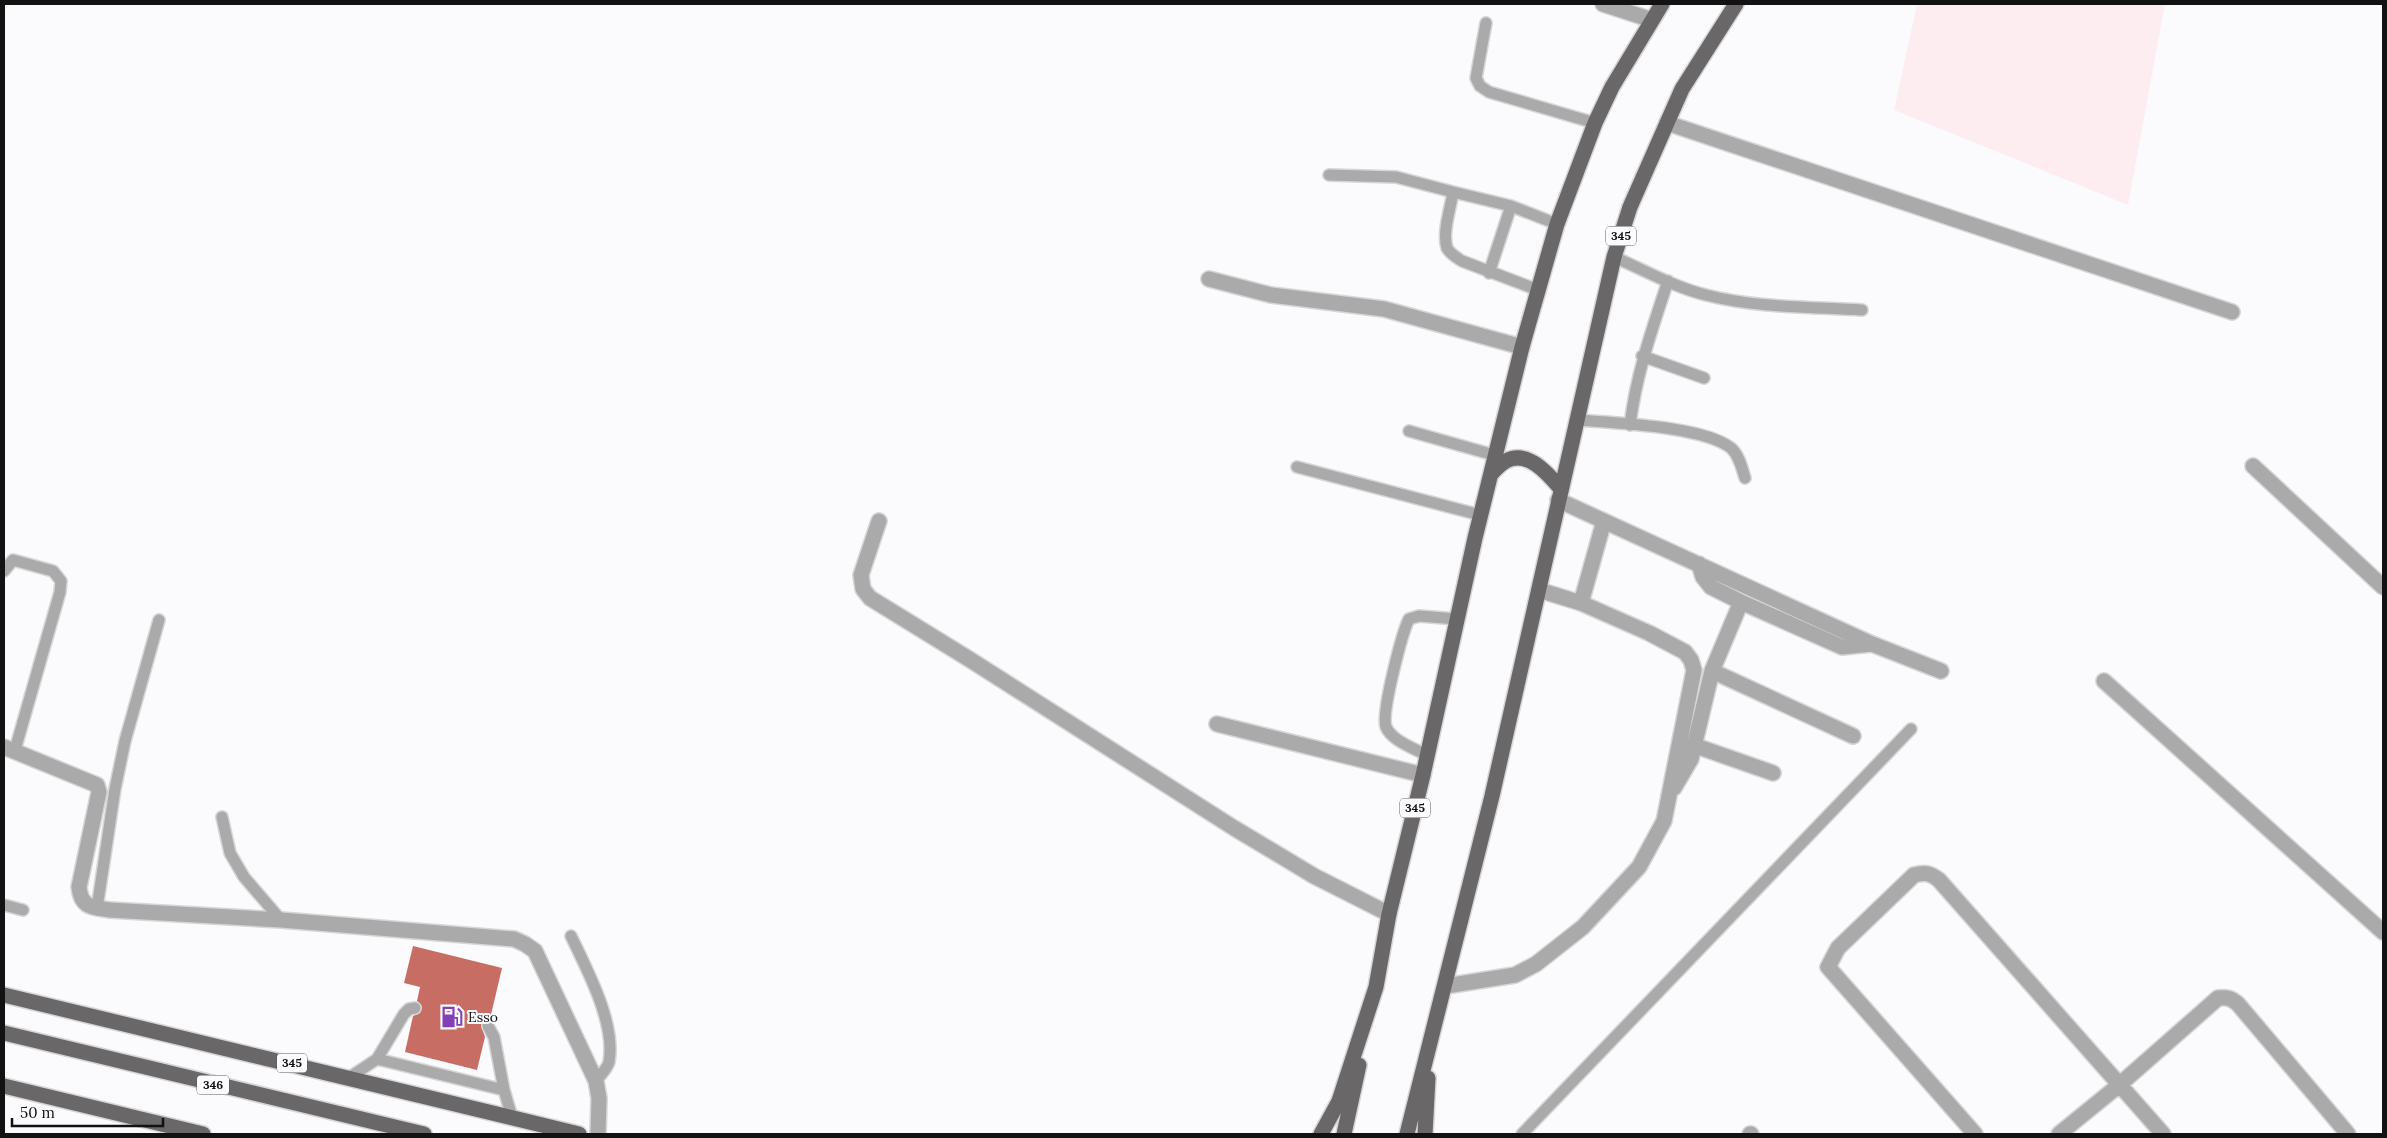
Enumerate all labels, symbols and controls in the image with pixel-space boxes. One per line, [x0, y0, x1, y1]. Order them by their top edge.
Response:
road number: 345 [1606, 227, 1636, 246]
road number: 345 [1400, 798, 1430, 818]
fuel station icon: Esso [439, 1004, 465, 1030]
place label: Esso [468, 1008, 498, 1026]
road number: 345 [277, 1054, 307, 1072]
road number: 346 [197, 1076, 229, 1094]
scale bar [12, 1096, 164, 1128]
text: 50 m [20, 1103, 55, 1122]

